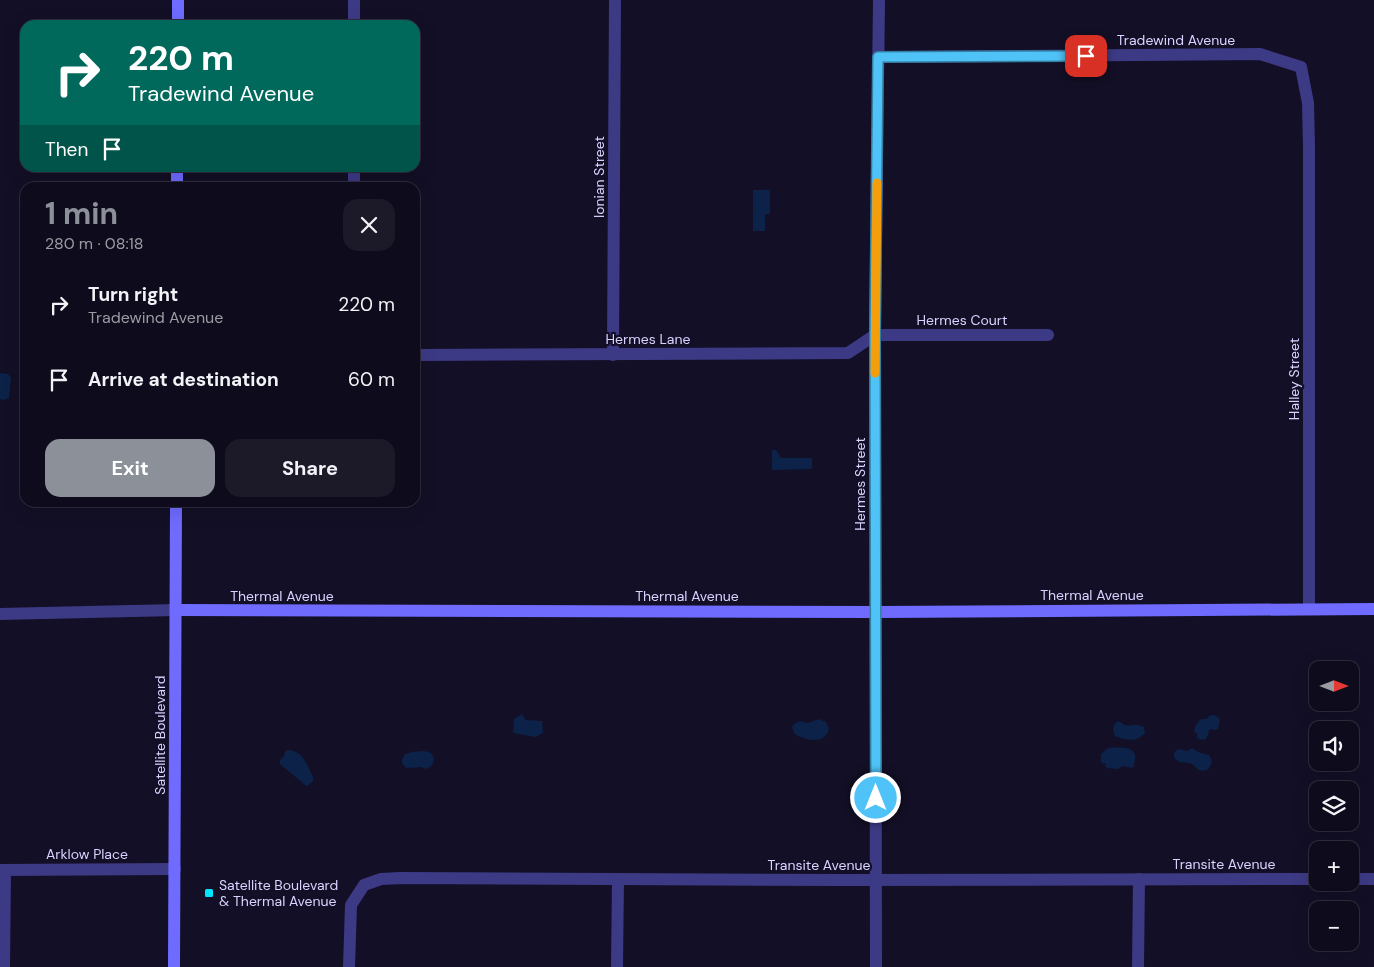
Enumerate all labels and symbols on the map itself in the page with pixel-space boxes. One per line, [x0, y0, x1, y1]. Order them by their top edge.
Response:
street label: Tradewind Avenue [1117, 31, 1235, 49]
pin [1065, 35, 1107, 77]
street label: Ionian Street [590, 136, 608, 218]
street label: Hermes Court [917, 311, 1007, 329]
street label: Hermes Lane [606, 330, 690, 348]
street label: Halley Street [1285, 338, 1303, 420]
street label: Hermes Street [851, 437, 869, 531]
street label: Thermal Avenue [1040, 586, 1144, 604]
street label: Thermal Avenue [230, 587, 334, 605]
street label: Thermal Avenue [635, 587, 739, 605]
north arrow [1309, 661, 1359, 711]
street label: Satellite Boulevard [151, 675, 169, 795]
position arrow [849, 771, 901, 823]
street label: Arklow Place [46, 845, 128, 863]
street label: Transite Avenue [1173, 855, 1275, 873]
street label: Transite Avenue [768, 856, 870, 874]
place label: Satellite Boulevard & Thermal Avenue [219, 876, 338, 910]
marker: Satellite Boulevard & Thermal Avenue [203, 887, 215, 899]

